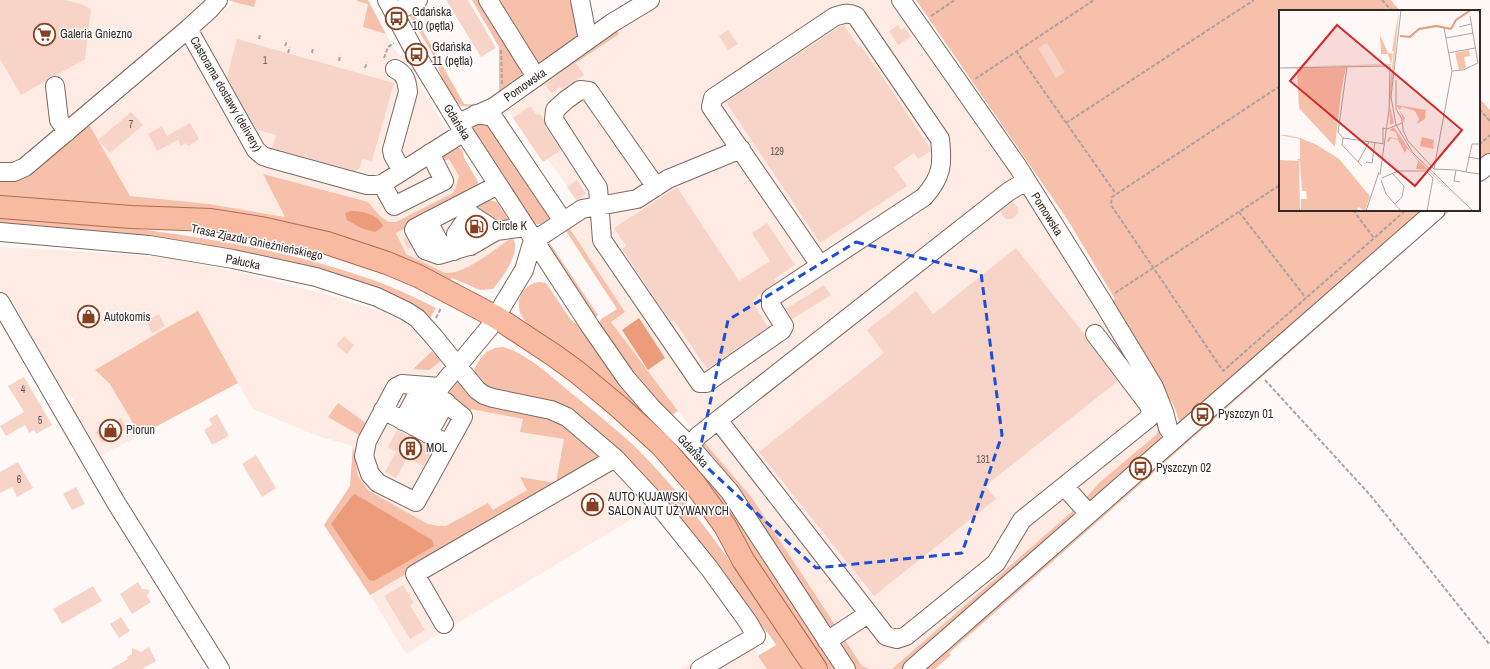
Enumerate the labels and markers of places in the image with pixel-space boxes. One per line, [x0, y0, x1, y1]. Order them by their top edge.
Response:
place label: Gdańska 10 (pętla) [412, 4, 454, 34]
bus stop icon: Gdańska 10 (pętla) [384, 6, 410, 32]
supermarket icon: Galeria Gniezno [31, 21, 57, 47]
place label: Galeria Gniezno [60, 26, 132, 42]
place label: Gdańska 11 (pętla) [432, 39, 473, 69]
bus stop icon: Gdańska 11 (pętla) [403, 41, 429, 67]
fuel station icon: Circle K [463, 213, 489, 239]
place label: Circle K [492, 218, 527, 234]
shop icon: Autokomis [76, 304, 102, 330]
place label: Autokomis [103, 309, 151, 325]
bus stop icon: Pyszczyn 01 [1190, 401, 1216, 427]
place label: Pyszczyn 01 [1218, 406, 1274, 422]
shop icon: Piorun [97, 417, 123, 443]
place label: Piorun [126, 422, 155, 438]
building icon: MOL [398, 435, 424, 461]
place label: MOL [426, 440, 448, 456]
bus stop icon: Pyszczyn 02 [1128, 455, 1154, 481]
place label: Pyszczyn 02 [1156, 460, 1211, 476]
place label: AUTO KUJAWSKI SALON AUT UŻYWANYCH [607, 489, 729, 519]
shop icon: AUTO KUJAWSKI SALON AUT UŻYWANYCH [580, 491, 606, 517]

